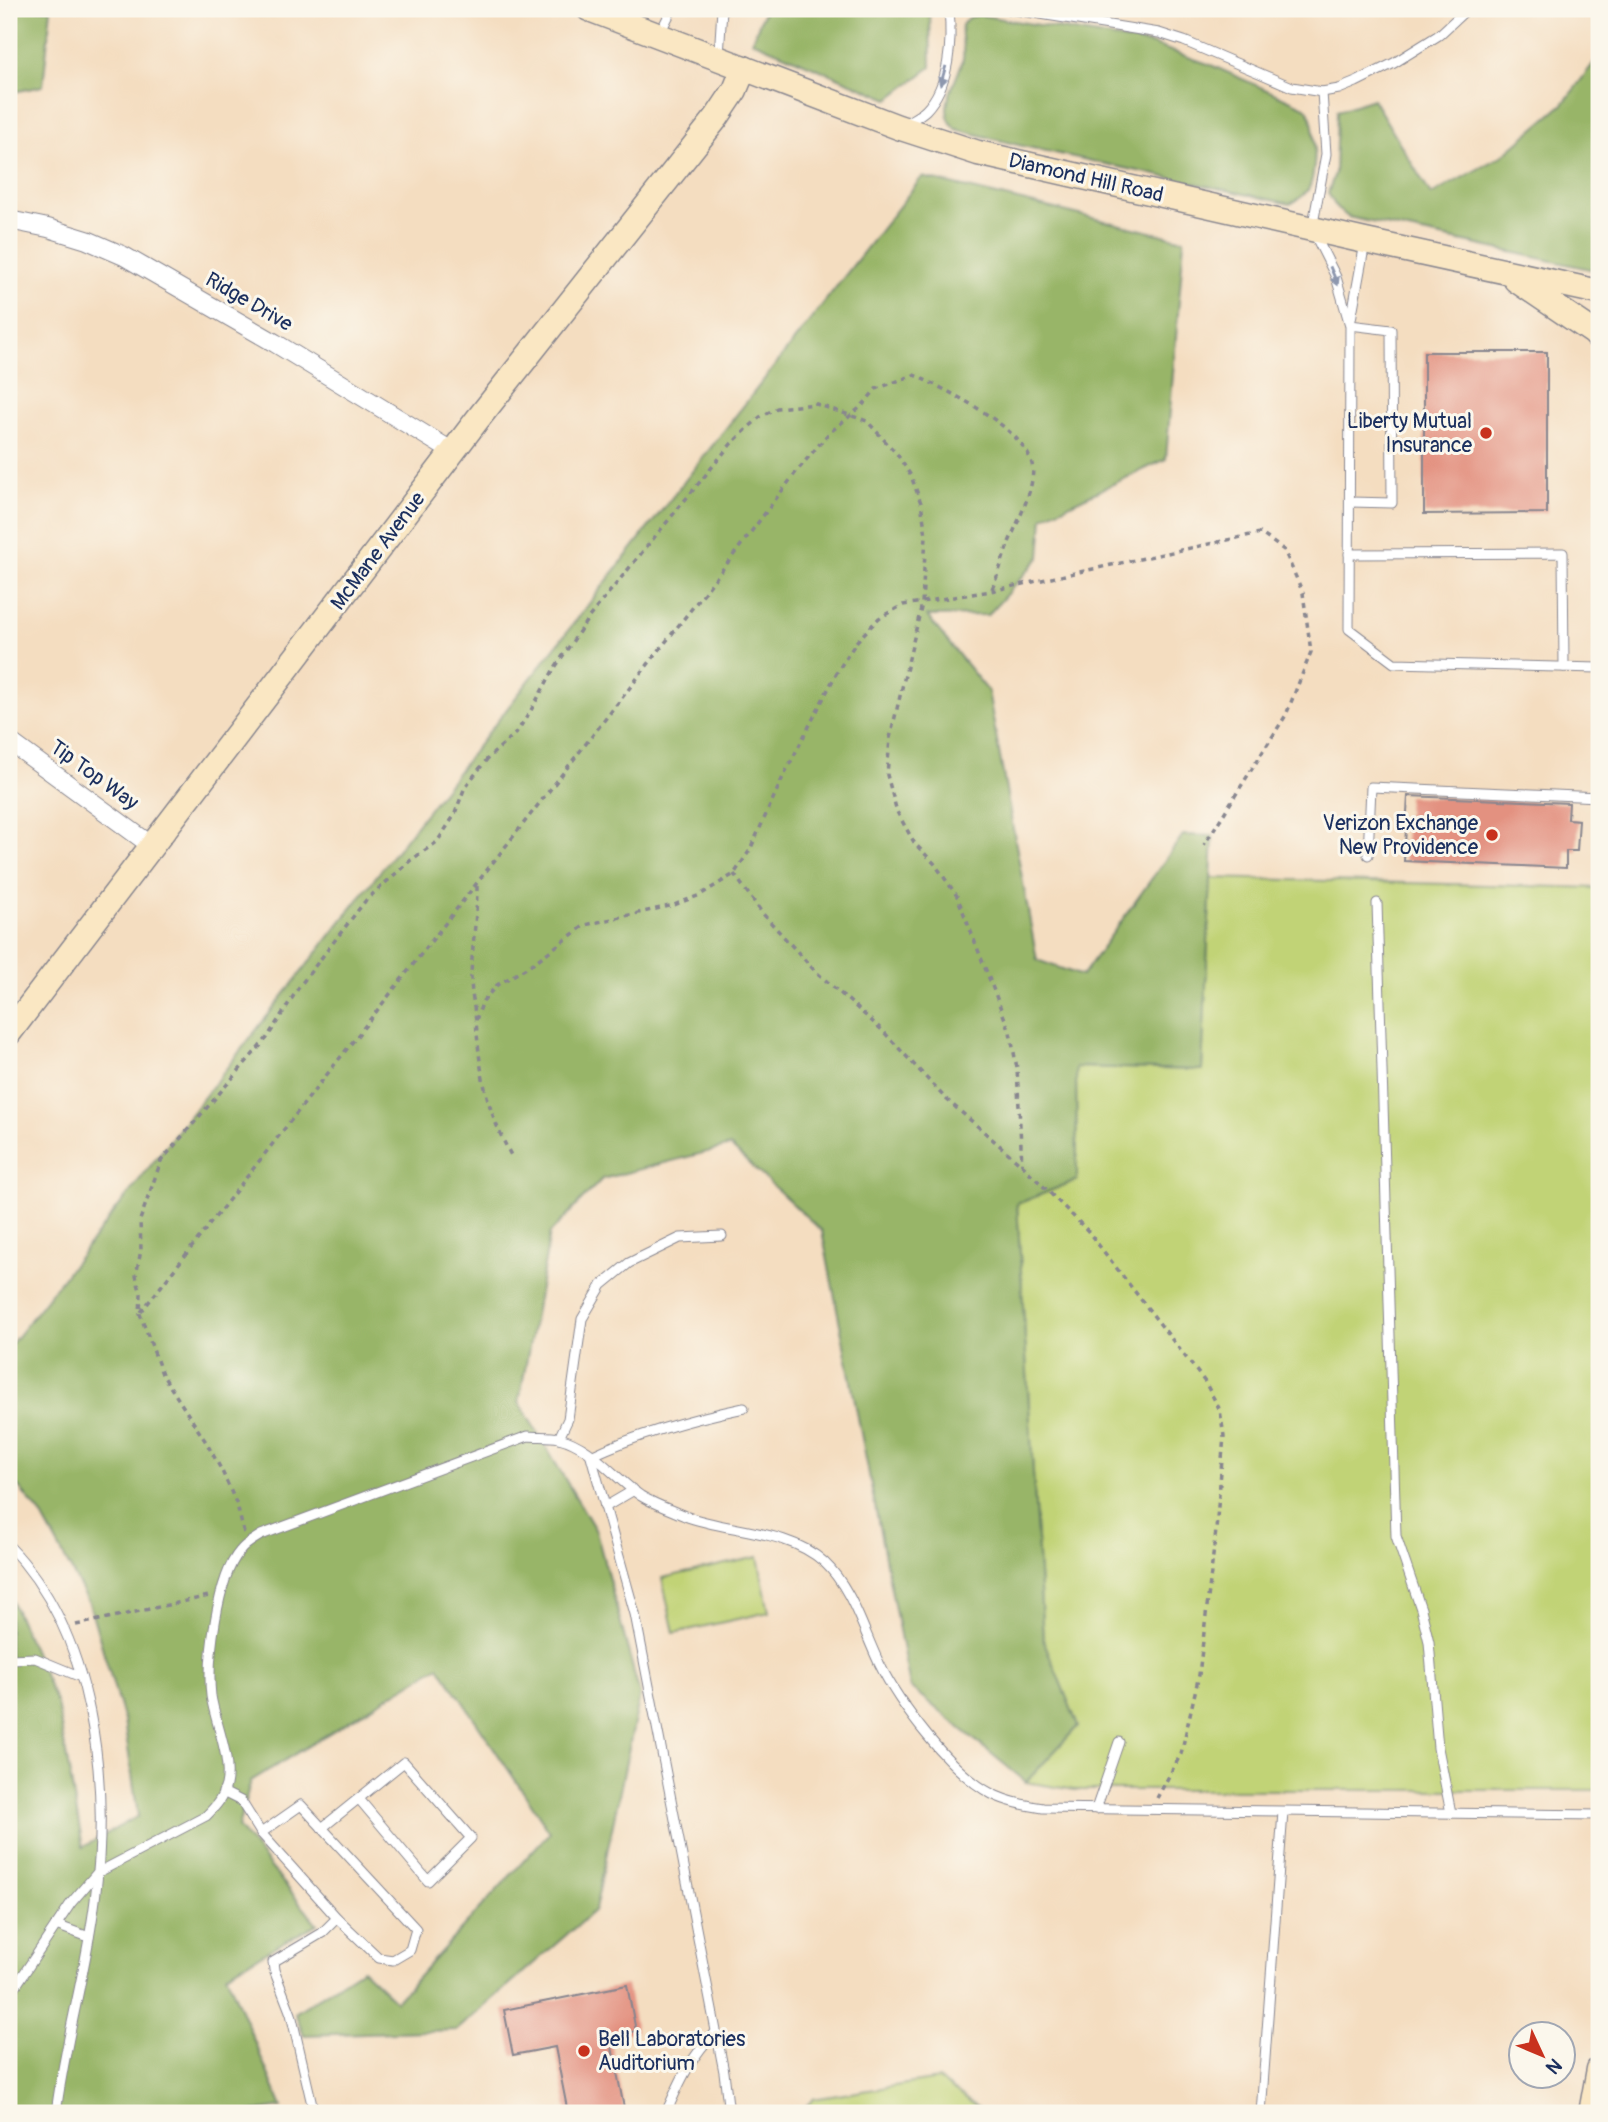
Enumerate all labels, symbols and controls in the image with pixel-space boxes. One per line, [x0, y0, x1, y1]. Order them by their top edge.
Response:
one-way arrow [938, 66, 948, 87]
street label: Diamond Hill Road [1006, 147, 1166, 209]
one-way arrow [1329, 265, 1340, 286]
street label: Ridge Drive [201, 266, 298, 338]
place label: Liberty Mutual Insurance [1347, 408, 1473, 459]
marker: Liberty Mutual Insurance [1478, 425, 1494, 441]
street label: McMane Avenue [325, 486, 432, 616]
street label: Tip Top Way [44, 734, 144, 816]
place label: Verizon Exchange New Providence [1323, 810, 1479, 861]
marker: Verizon Exchange New Providence [1484, 827, 1500, 843]
north arrow [1506, 2021, 1576, 2090]
place label: Bell Laboratories Auditorium [598, 2026, 746, 2077]
marker: Bell Laboratories Auditorium [576, 2043, 592, 2059]
text: N [1540, 2053, 1567, 2079]

